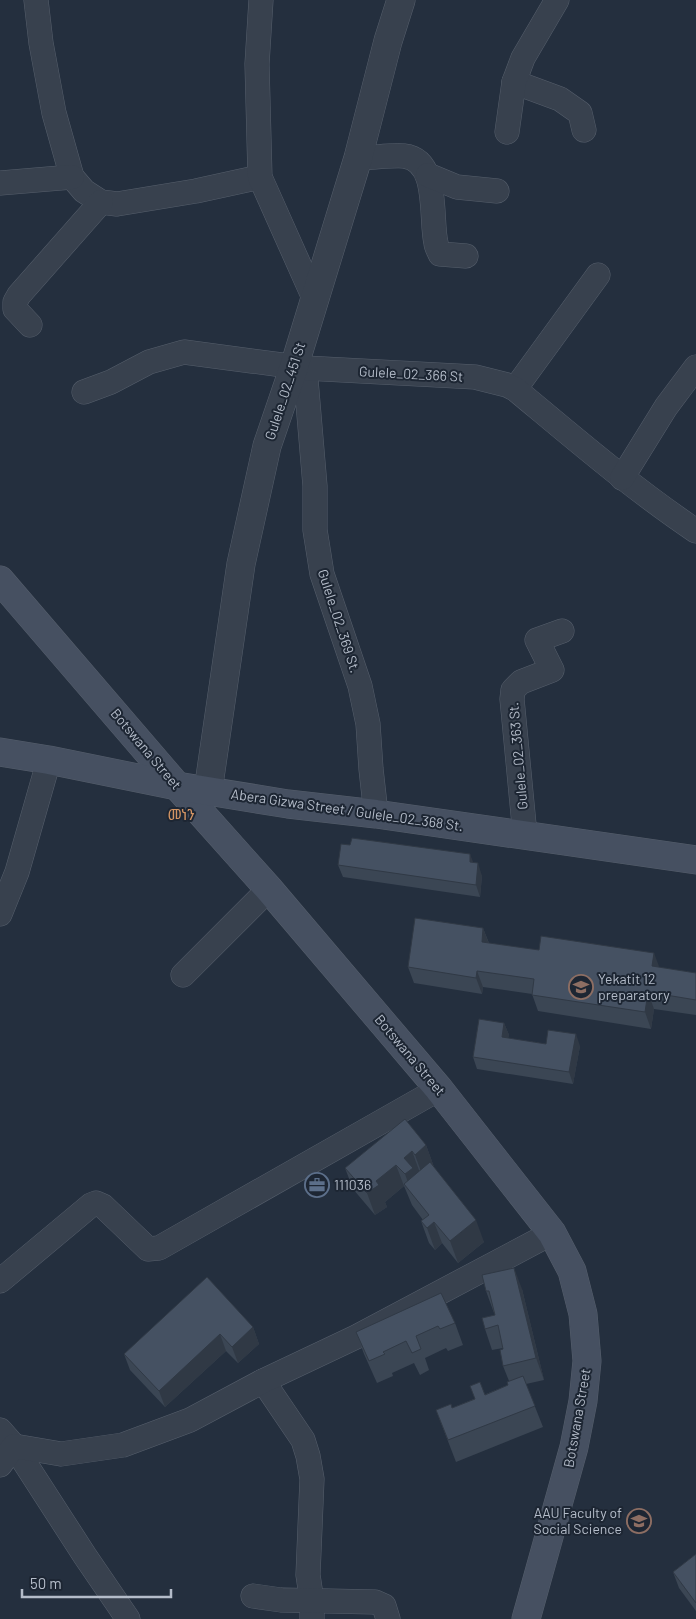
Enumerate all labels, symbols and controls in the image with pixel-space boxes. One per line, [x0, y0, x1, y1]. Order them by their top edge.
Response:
street label: Gulele_02_451 St [261, 340, 308, 442]
street label: Gulele_02_366 St [359, 362, 463, 385]
street label: Gulele_02_369 St. [315, 567, 364, 675]
street label: Gulele_02_363 St. [504, 702, 531, 811]
street label: Botswana Street [108, 705, 185, 793]
street label: Abera Gizwa Street / Gulele_02_368 St. [230, 785, 464, 834]
district label: መነን [167, 805, 195, 823]
place label: Yekatit 12 preparatory [598, 970, 670, 1003]
school or university icon: Yekatit 12 preparatory [568, 974, 594, 1000]
street label: Botswana Street [372, 1011, 449, 1099]
office icon: 111036 [304, 1172, 330, 1198]
place label: 111036 [334, 1176, 371, 1193]
street label: Botswana Street [559, 1367, 594, 1469]
place label: AAU Faculty of Social Science [534, 1504, 622, 1537]
school or university icon: AAU Faculty of Social Science [626, 1508, 652, 1534]
scale bar [22, 1566, 171, 1598]
text: 50 m [30, 1574, 62, 1592]

